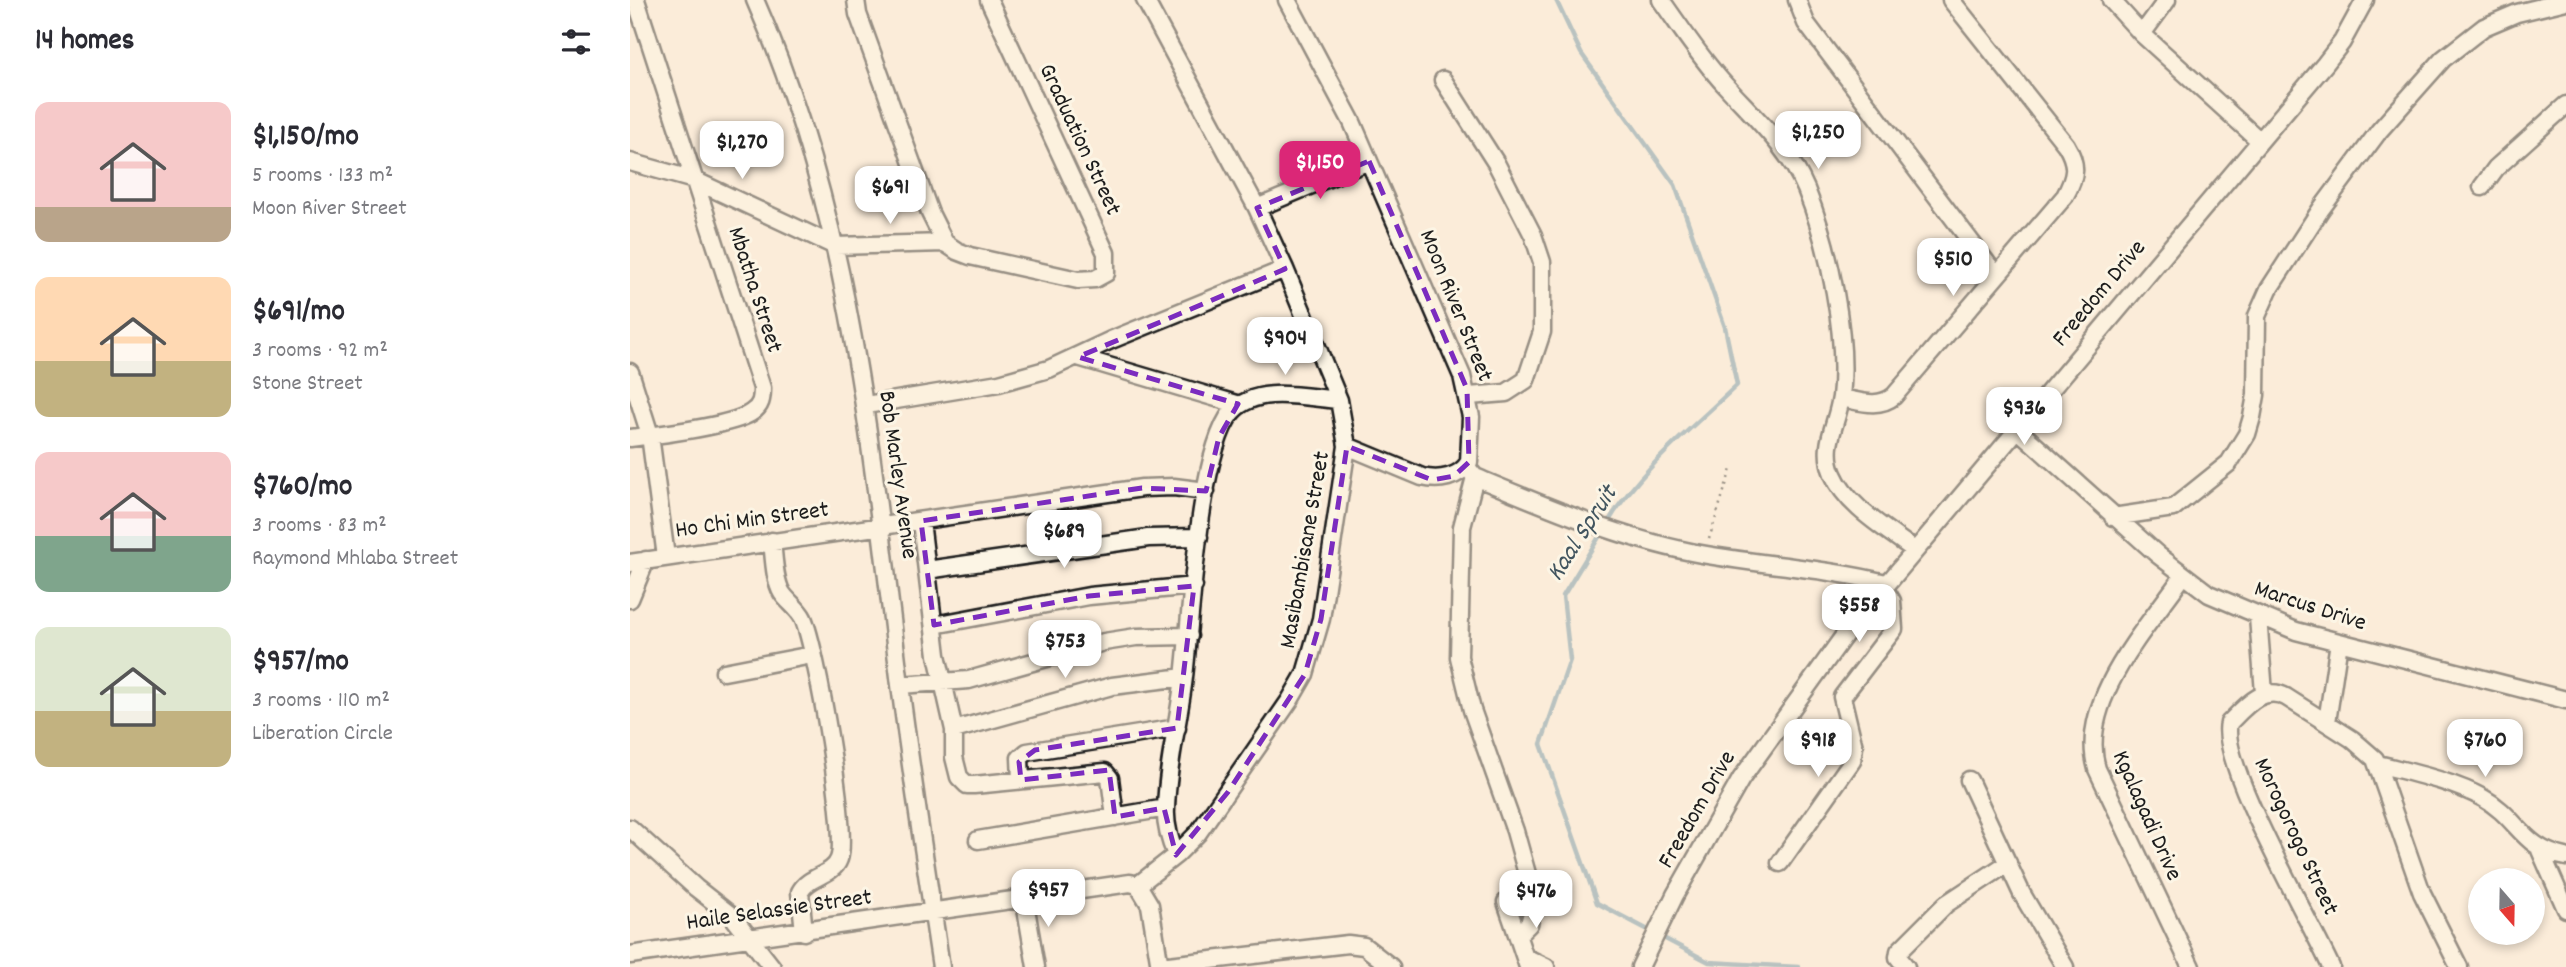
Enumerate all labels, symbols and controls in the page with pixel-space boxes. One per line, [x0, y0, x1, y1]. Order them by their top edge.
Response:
text: 14 homes [35, 21, 134, 64]
icon: filters [557, 23, 595, 61]
street label: Graduation Street [1029, 59, 1129, 222]
pin: $1,250 [1761, 111, 1875, 171]
text: $1,150/mo [252, 117, 359, 160]
text: $1,250 [1791, 117, 1845, 150]
pin: $1,270 [685, 122, 799, 181]
text: $1,270 [716, 127, 768, 160]
icon: home [91, 130, 175, 214]
pin: $1,150 [1263, 142, 1377, 201]
text: $1,150 [1295, 147, 1345, 180]
text: 5 rooms · 133 m² [252, 160, 393, 193]
pin: $691 [849, 166, 931, 226]
text: $691 [871, 172, 909, 205]
text: Moon River Street [252, 193, 407, 226]
street label: Mbatha Street [718, 223, 790, 358]
street label: Moon River Street [1409, 225, 1501, 387]
street label: Freedom Drive [2045, 233, 2155, 355]
pin: $510 [1912, 238, 1994, 298]
text: $510 [1933, 244, 1973, 277]
text: $691/mo [252, 292, 345, 335]
icon: home [91, 305, 175, 389]
pin: $904 [1244, 318, 1326, 377]
text: $904 [1263, 323, 1307, 356]
text: 3 rooms · 92 m² [252, 335, 388, 368]
text: Stone Street [252, 368, 363, 401]
pin: $936 [1983, 388, 2065, 447]
street label: Bob Marley Avenue [868, 389, 926, 561]
text: $936 [2002, 393, 2046, 426]
street label: Masibambisane Street [1272, 449, 1340, 651]
text: $760/mo [252, 467, 352, 510]
water label: Kaal Spruit [1538, 477, 1629, 589]
icon: home [91, 480, 175, 564]
street label: Ho Chi Min Street [673, 493, 831, 549]
text: 3 rooms · 83 m² [252, 510, 387, 543]
pin: $689 [1023, 510, 1105, 570]
text: $689 [1043, 516, 1085, 549]
text: Raymond Mhlaba Street [252, 543, 458, 576]
street label: Marcus Drive [2250, 573, 2370, 641]
pin: $558 [1818, 584, 1900, 644]
text: $558 [1838, 590, 1880, 623]
pin: $753 [1024, 620, 1106, 680]
text: $753 [1044, 626, 1086, 659]
text: $957/mo [252, 642, 349, 685]
icon: home [91, 655, 175, 739]
text: 3 rooms · 110 m² [252, 685, 390, 718]
text: Liberation Circle [252, 718, 393, 751]
pin: $918 [1777, 720, 1859, 779]
pin: $760 [2444, 720, 2526, 779]
text: $918 [1800, 725, 1836, 758]
text: $760 [2463, 725, 2507, 758]
street label: Freedom Drive [1651, 745, 1745, 875]
street label: Kgalagadi Drive [2102, 746, 2190, 886]
street label: Morogorogo Street [2244, 753, 2346, 921]
north arrow [2468, 868, 2544, 945]
map controls [2468, 868, 2545, 945]
pin: $957 [1007, 870, 1089, 929]
pin: $476 [1495, 870, 1577, 930]
text: $957 [1027, 875, 1069, 908]
text: $476 [1515, 876, 1557, 909]
street label: Haile Selassie Street [684, 881, 874, 941]

